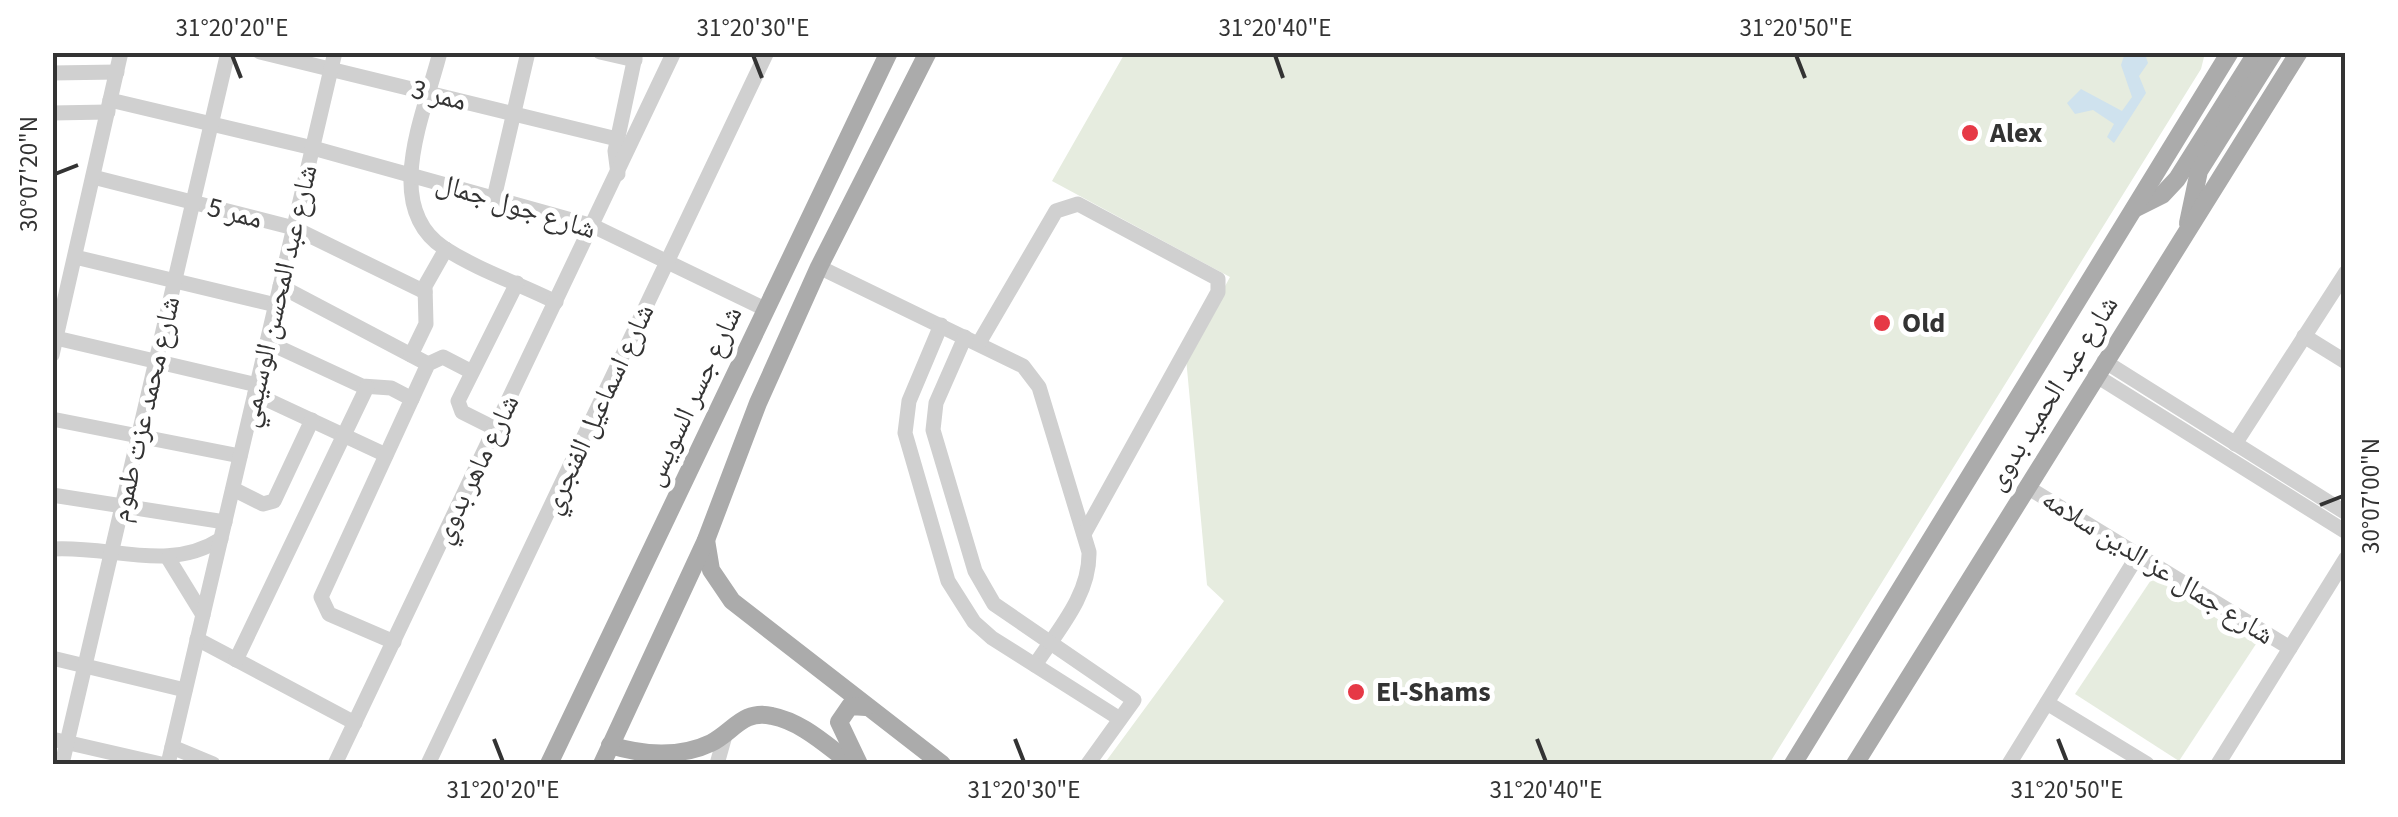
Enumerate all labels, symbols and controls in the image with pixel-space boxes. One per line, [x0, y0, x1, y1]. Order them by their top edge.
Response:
text: 31°20'20"E [176, 10, 288, 46]
text: 31°20'30"E [697, 10, 809, 46]
text: 31°20'40"E [1219, 10, 1331, 46]
text: 31°20'50"E [1740, 10, 1852, 46]
street label: ممر 3 [407, 69, 471, 121]
place label: Alex [1989, 113, 2043, 153]
text: 30°07'20"N [11, 116, 47, 232]
marker: Alex [1959, 122, 1981, 144]
street label: شارع عبد المحسن الوسيمي [228, 161, 330, 432]
street label: شارع جول جمال [431, 163, 601, 249]
street label: ممر 5 [203, 187, 267, 239]
street label: شارع عبد الحميد بدوى [1976, 288, 2128, 498]
street label: شارع محمد عزت طموم [100, 292, 190, 526]
street label: شارع اسماعيل الفنجري [532, 297, 666, 522]
street label: شارع جسر السويس [634, 299, 752, 493]
place label: Old [1902, 303, 1945, 343]
marker: Old [1871, 312, 1893, 334]
street label: شارع ماهر بدوي [423, 388, 531, 551]
text: 30°07'00"N [2353, 438, 2389, 554]
street label: شارع جمال عز الدين سلامه [2034, 479, 2282, 655]
place label: El-Shams [1376, 672, 1491, 712]
marker: El-Shams [1345, 681, 1367, 703]
text: 31°20'20"E [447, 772, 559, 808]
text: 31°20'30"E [968, 772, 1080, 808]
text: 31°20'40"E [1490, 772, 1602, 808]
text: 31°20'50"E [2011, 772, 2123, 808]

